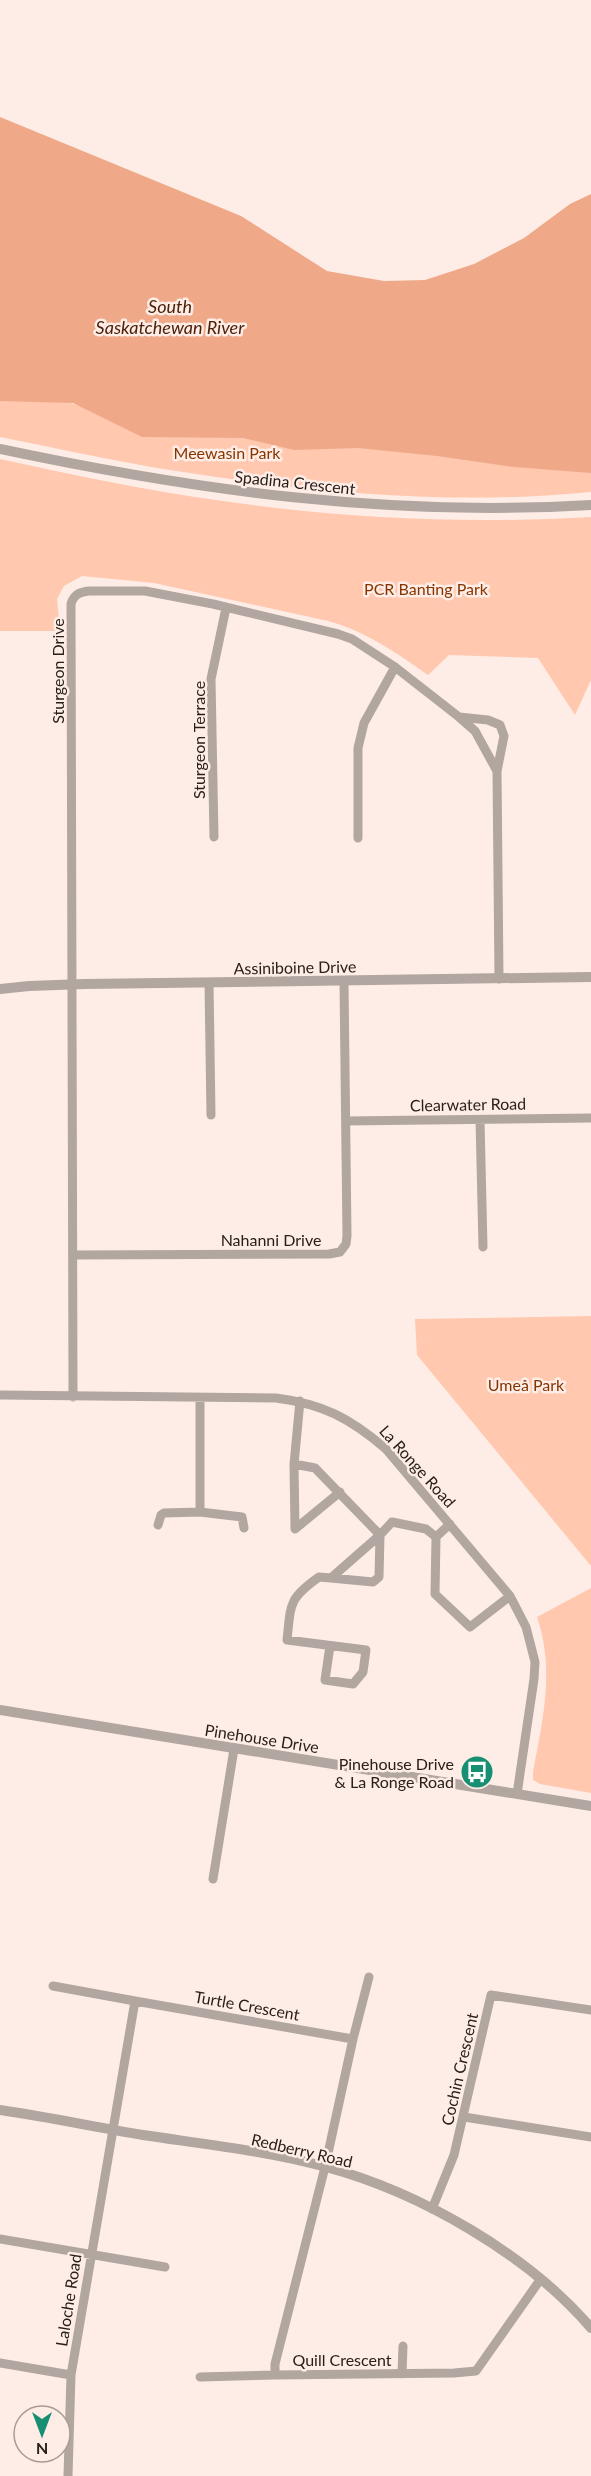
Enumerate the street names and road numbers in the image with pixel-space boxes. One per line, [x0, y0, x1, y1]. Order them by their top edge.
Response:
street label: Spadina Crescent [234, 466, 357, 498]
street label: Sturgeon Drive [48, 618, 67, 724]
street label: Sturgeon Terrace [189, 681, 208, 799]
street label: Assiniboine Drive [233, 956, 357, 978]
street label: Clearwater Road [410, 1093, 526, 1115]
street label: Nahanni Drive [221, 1230, 321, 1249]
street label: La Ronge Road [376, 1421, 460, 1511]
street label: Pinehouse Drive [204, 1720, 320, 1756]
street label: Turtle Crescent [193, 1986, 301, 2024]
street label: Cochin Crescent [437, 2011, 481, 2127]
street label: Redberry Road [249, 2129, 355, 2171]
street label: Laloche Road [51, 2252, 85, 2348]
street label: Quill Crescent [292, 2350, 392, 2369]

